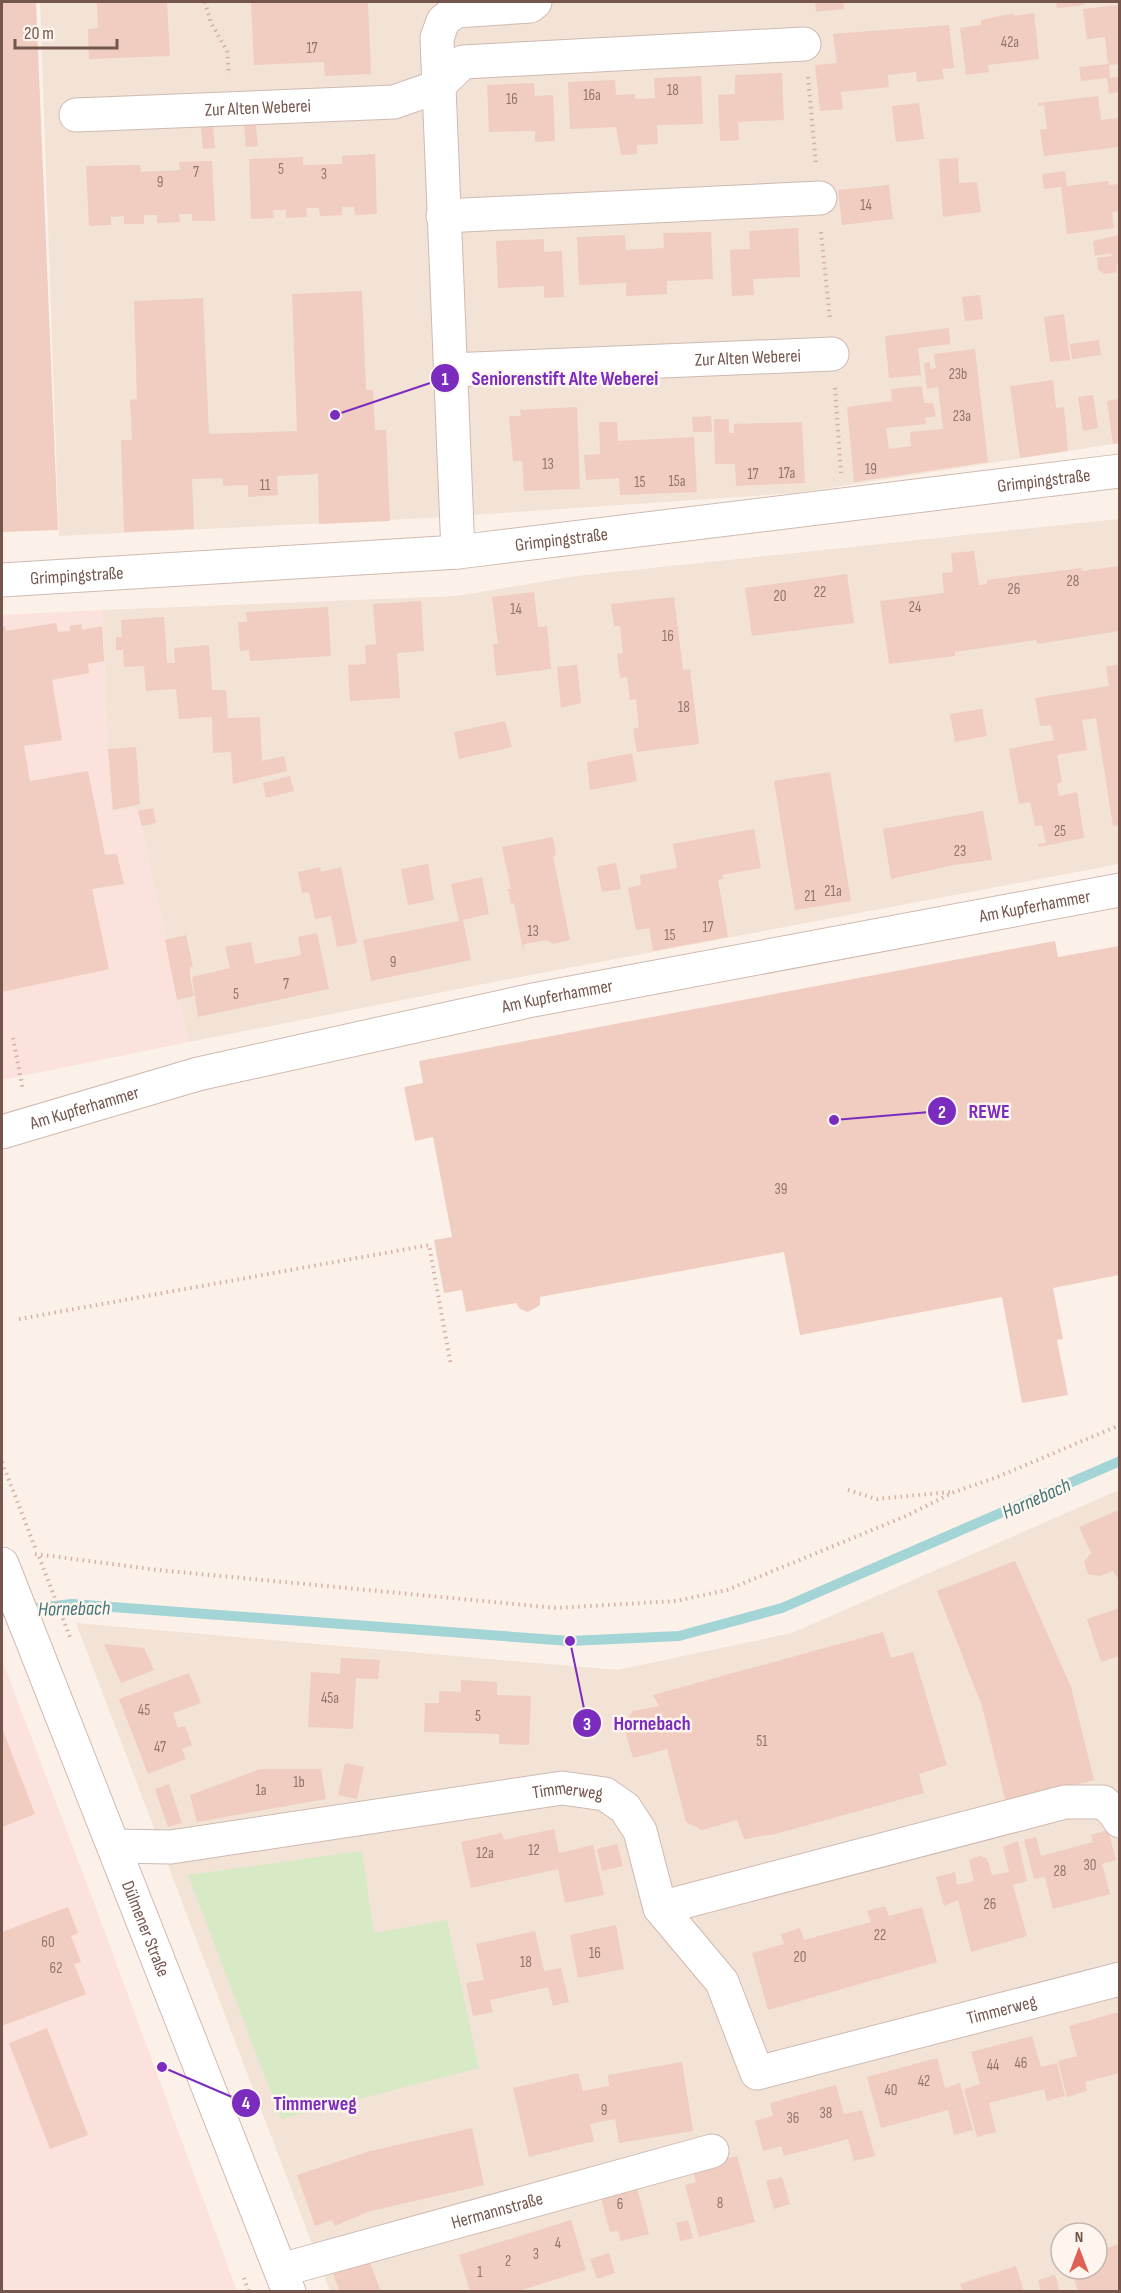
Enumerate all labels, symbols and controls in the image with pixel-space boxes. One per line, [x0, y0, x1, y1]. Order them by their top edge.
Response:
scale bar [15, 12, 117, 50]
text: 20 m [24, 23, 54, 44]
house number: 42a [1001, 33, 1019, 52]
house number: 17 [306, 39, 318, 58]
house number: 18 [667, 81, 679, 100]
house number: 16a [583, 86, 601, 105]
house number: 16 [506, 90, 518, 109]
street label: Zur Alten Weberei [204, 95, 311, 121]
house number: 5 [278, 160, 284, 179]
house number: 7 [193, 163, 199, 182]
house number: 3 [321, 165, 327, 184]
house number: 9 [157, 173, 163, 192]
house number: 14 [860, 196, 872, 215]
street label: Zur Alten Weberei [694, 345, 801, 371]
callout: Seniorenstift Alte Weberei [430, 359, 670, 397]
house number: 23b [949, 365, 967, 384]
text: Seniorenstift Alte Weberei [472, 367, 658, 391]
text: 1 [441, 369, 449, 390]
house number: 23a [953, 407, 971, 426]
house number: 13 [542, 455, 554, 474]
house number: 19 [865, 460, 877, 479]
house number: 17a [779, 464, 796, 483]
house number: 17 [747, 465, 759, 484]
street label: Grimpingstraße [996, 465, 1091, 497]
house number: 15a [668, 472, 686, 491]
house number: 15 [634, 473, 646, 492]
house number: 11 [260, 476, 271, 495]
street label: Grimpingstraße [514, 524, 609, 556]
street label: Grimpingstraße [30, 563, 124, 589]
house number: 28 [1067, 572, 1079, 591]
house number: 26 [1008, 580, 1020, 599]
house number: 22 [814, 583, 826, 602]
house number: 20 [774, 587, 786, 606]
house number: 24 [909, 598, 921, 617]
house number: 14 [510, 600, 522, 619]
house number: 16 [662, 627, 674, 646]
house number: 18 [678, 698, 690, 717]
house number: 25 [1054, 822, 1066, 841]
house number: 23 [954, 842, 966, 861]
house number: 21a [824, 882, 842, 901]
street label: Am Kupferhammer [977, 886, 1092, 927]
house number: 21 [804, 887, 816, 906]
house number: 17 [702, 918, 714, 937]
house number: 13 [527, 922, 539, 941]
house number: 15 [664, 926, 676, 945]
house number: 9 [390, 953, 396, 972]
house number: 7 [283, 975, 289, 994]
street label: Am Kupferhammer [499, 975, 615, 1018]
house number: 5 [233, 985, 239, 1004]
street label: Am Kupferhammer [27, 1082, 142, 1134]
callout: REWE [927, 1092, 1022, 1130]
text: REWE [968, 1100, 1010, 1124]
text: 2 [938, 1102, 946, 1123]
house number: 39 [775, 1180, 787, 1199]
water label: Hornebach [998, 1473, 1074, 1525]
water label: Hornebach [38, 1596, 110, 1622]
house number: 45a [321, 1689, 339, 1708]
house number: 45 [138, 1701, 150, 1720]
callout: Hornebach [572, 1704, 703, 1742]
house number: 5 [475, 1707, 481, 1726]
text: Hornebach [613, 1712, 691, 1736]
text: 3 [583, 1714, 591, 1735]
house number: 51 [756, 1732, 768, 1751]
house number: 47 [154, 1738, 166, 1757]
house number: 1b [293, 1773, 305, 1792]
street label: Timmerweg [531, 1778, 604, 1805]
house number: 1a [255, 1781, 267, 1800]
house number: 12 [528, 1841, 540, 1860]
house number: 12a [476, 1844, 494, 1863]
house number: 30 [1084, 1856, 1096, 1875]
house number: 28 [1054, 1862, 1066, 1881]
street label: Dülmener Straße [117, 1878, 174, 1980]
house number: 26 [984, 1895, 996, 1914]
house number: 22 [874, 1926, 886, 1945]
house number: 60 [41, 1933, 55, 1952]
house number: 16 [589, 1944, 601, 1963]
house number: 20 [794, 1948, 806, 1967]
house number: 18 [520, 1953, 532, 1972]
house number: 62 [50, 1959, 62, 1978]
street label: Timmerweg [965, 1991, 1039, 2029]
house number: 46 [1015, 2054, 1027, 2073]
house number: 44 [987, 2056, 999, 2075]
house number: 42 [918, 2072, 930, 2091]
house number: 40 [885, 2081, 897, 2100]
callout: Timmerweg [231, 2084, 368, 2122]
text: Timmerweg [273, 2092, 357, 2116]
text: 4 [242, 2093, 251, 2114]
house number: 9 [601, 2101, 607, 2120]
house number: 38 [820, 2104, 832, 2123]
house number: 36 [787, 2109, 799, 2128]
street label: Hermannstraße [449, 2188, 545, 2234]
house number: 8 [717, 2194, 723, 2213]
house number: 6 [617, 2195, 623, 2214]
north arrow [1049, 2221, 1109, 2281]
text: N [1075, 2228, 1083, 2247]
house number: 4 [555, 2234, 561, 2253]
house number: 3 [533, 2245, 539, 2264]
house number: 2 [505, 2252, 511, 2271]
house number: 1 [477, 2263, 483, 2282]

